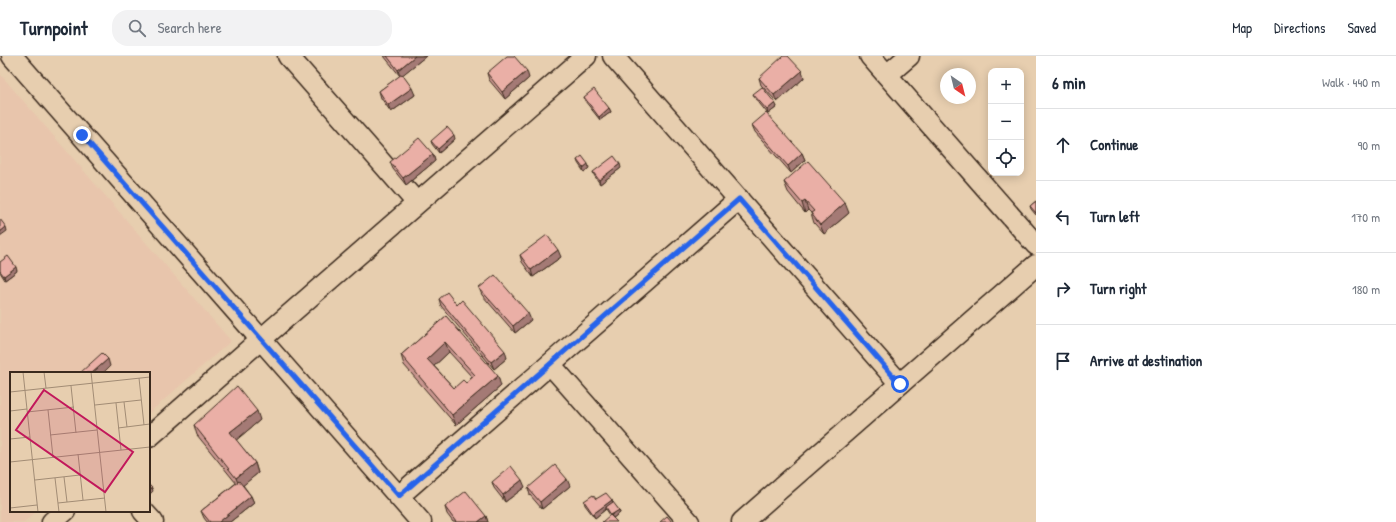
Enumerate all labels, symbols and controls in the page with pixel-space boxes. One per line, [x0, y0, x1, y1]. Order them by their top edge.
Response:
search box [112, 10, 392, 46]
text: Turnpoint [20, 15, 88, 41]
icon: search [126, 17, 148, 39]
text: Search here [158, 17, 222, 38]
text: Map [1232, 18, 1252, 37]
text: Directions [1274, 18, 1325, 37]
text: Saved [1347, 18, 1376, 37]
north arrow [940, 68, 976, 104]
map controls [988, 68, 1024, 176]
button: + [988, 68, 1024, 104]
text: 6 min [1052, 71, 1086, 94]
text: Walk · 440 m [1322, 73, 1380, 91]
button: − [988, 104, 1024, 140]
route end [73, 126, 91, 144]
icon: ahead [1052, 134, 1074, 156]
text: Continue [1090, 134, 1138, 155]
text: 90 m [1358, 136, 1380, 154]
button: locate [988, 140, 1024, 176]
icon: left [1052, 206, 1074, 228]
text: Turn left [1090, 206, 1140, 227]
text: 170 m [1351, 208, 1380, 226]
icon: right [1052, 278, 1074, 300]
text: Turn right [1090, 278, 1146, 299]
text: 180 m [1352, 280, 1380, 298]
icon: arrive [1052, 350, 1074, 372]
text: Arrive at destination [1090, 350, 1202, 371]
inset map [10, 372, 150, 512]
route start [891, 375, 909, 393]

